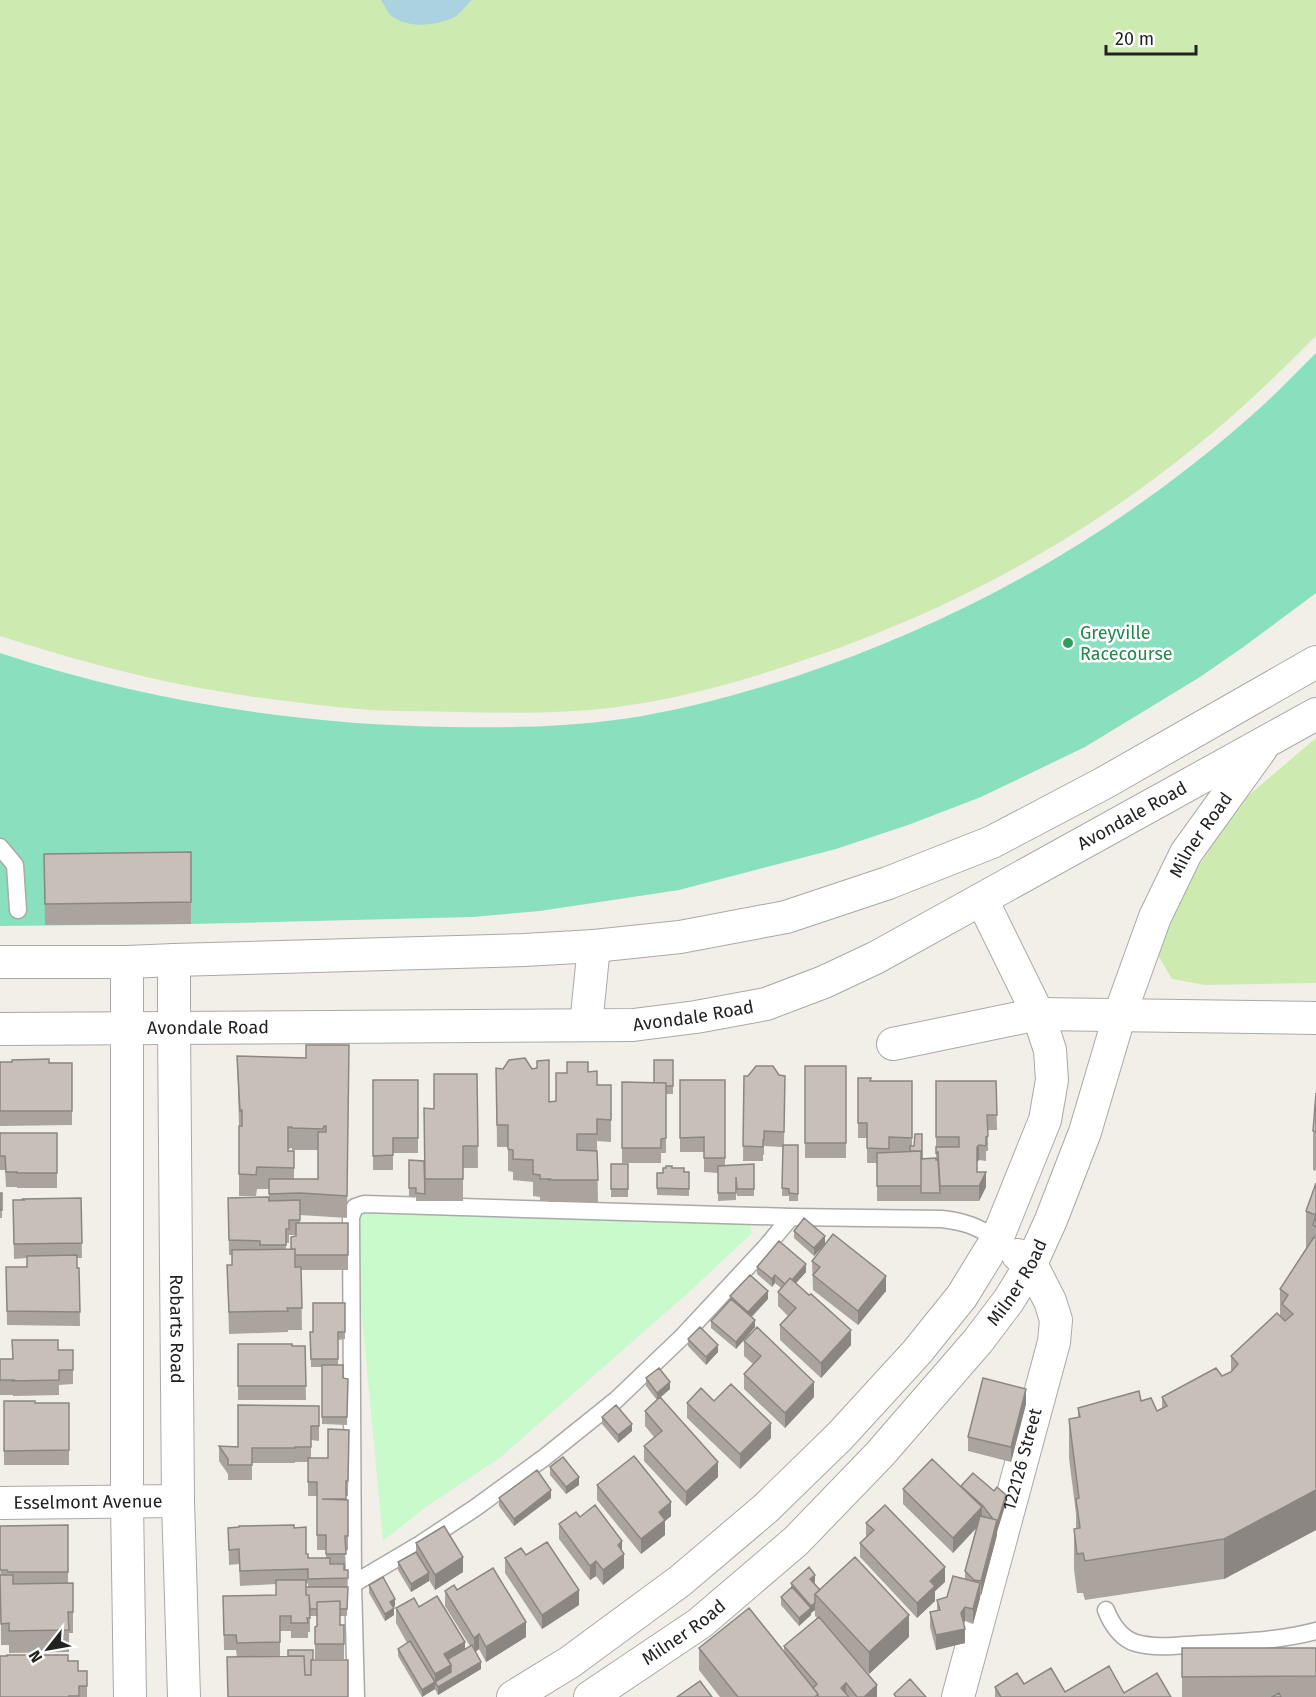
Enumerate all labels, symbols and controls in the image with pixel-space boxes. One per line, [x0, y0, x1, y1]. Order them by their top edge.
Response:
scale bar [1106, 18, 1196, 56]
text: 20 m [1115, 28, 1154, 50]
place label: Greyville Racecourse [1080, 622, 1173, 665]
marker: Greyville Racecourse [1061, 636, 1075, 650]
street label: Avondale Road [1073, 777, 1191, 855]
street label: Milner Road [1165, 788, 1237, 881]
street label: Avondale Road [632, 996, 755, 1036]
street label: Avondale Road [147, 1016, 269, 1039]
street label: Milner Road [982, 1236, 1052, 1330]
street label: Robarts Road [165, 1274, 188, 1384]
street label: 122126 Street [998, 1405, 1047, 1513]
street label: Esselmont Avenue [13, 1490, 163, 1514]
street label: Milner Road [638, 1595, 730, 1670]
north arrow [18, 1619, 78, 1679]
text: N [25, 1647, 46, 1666]

